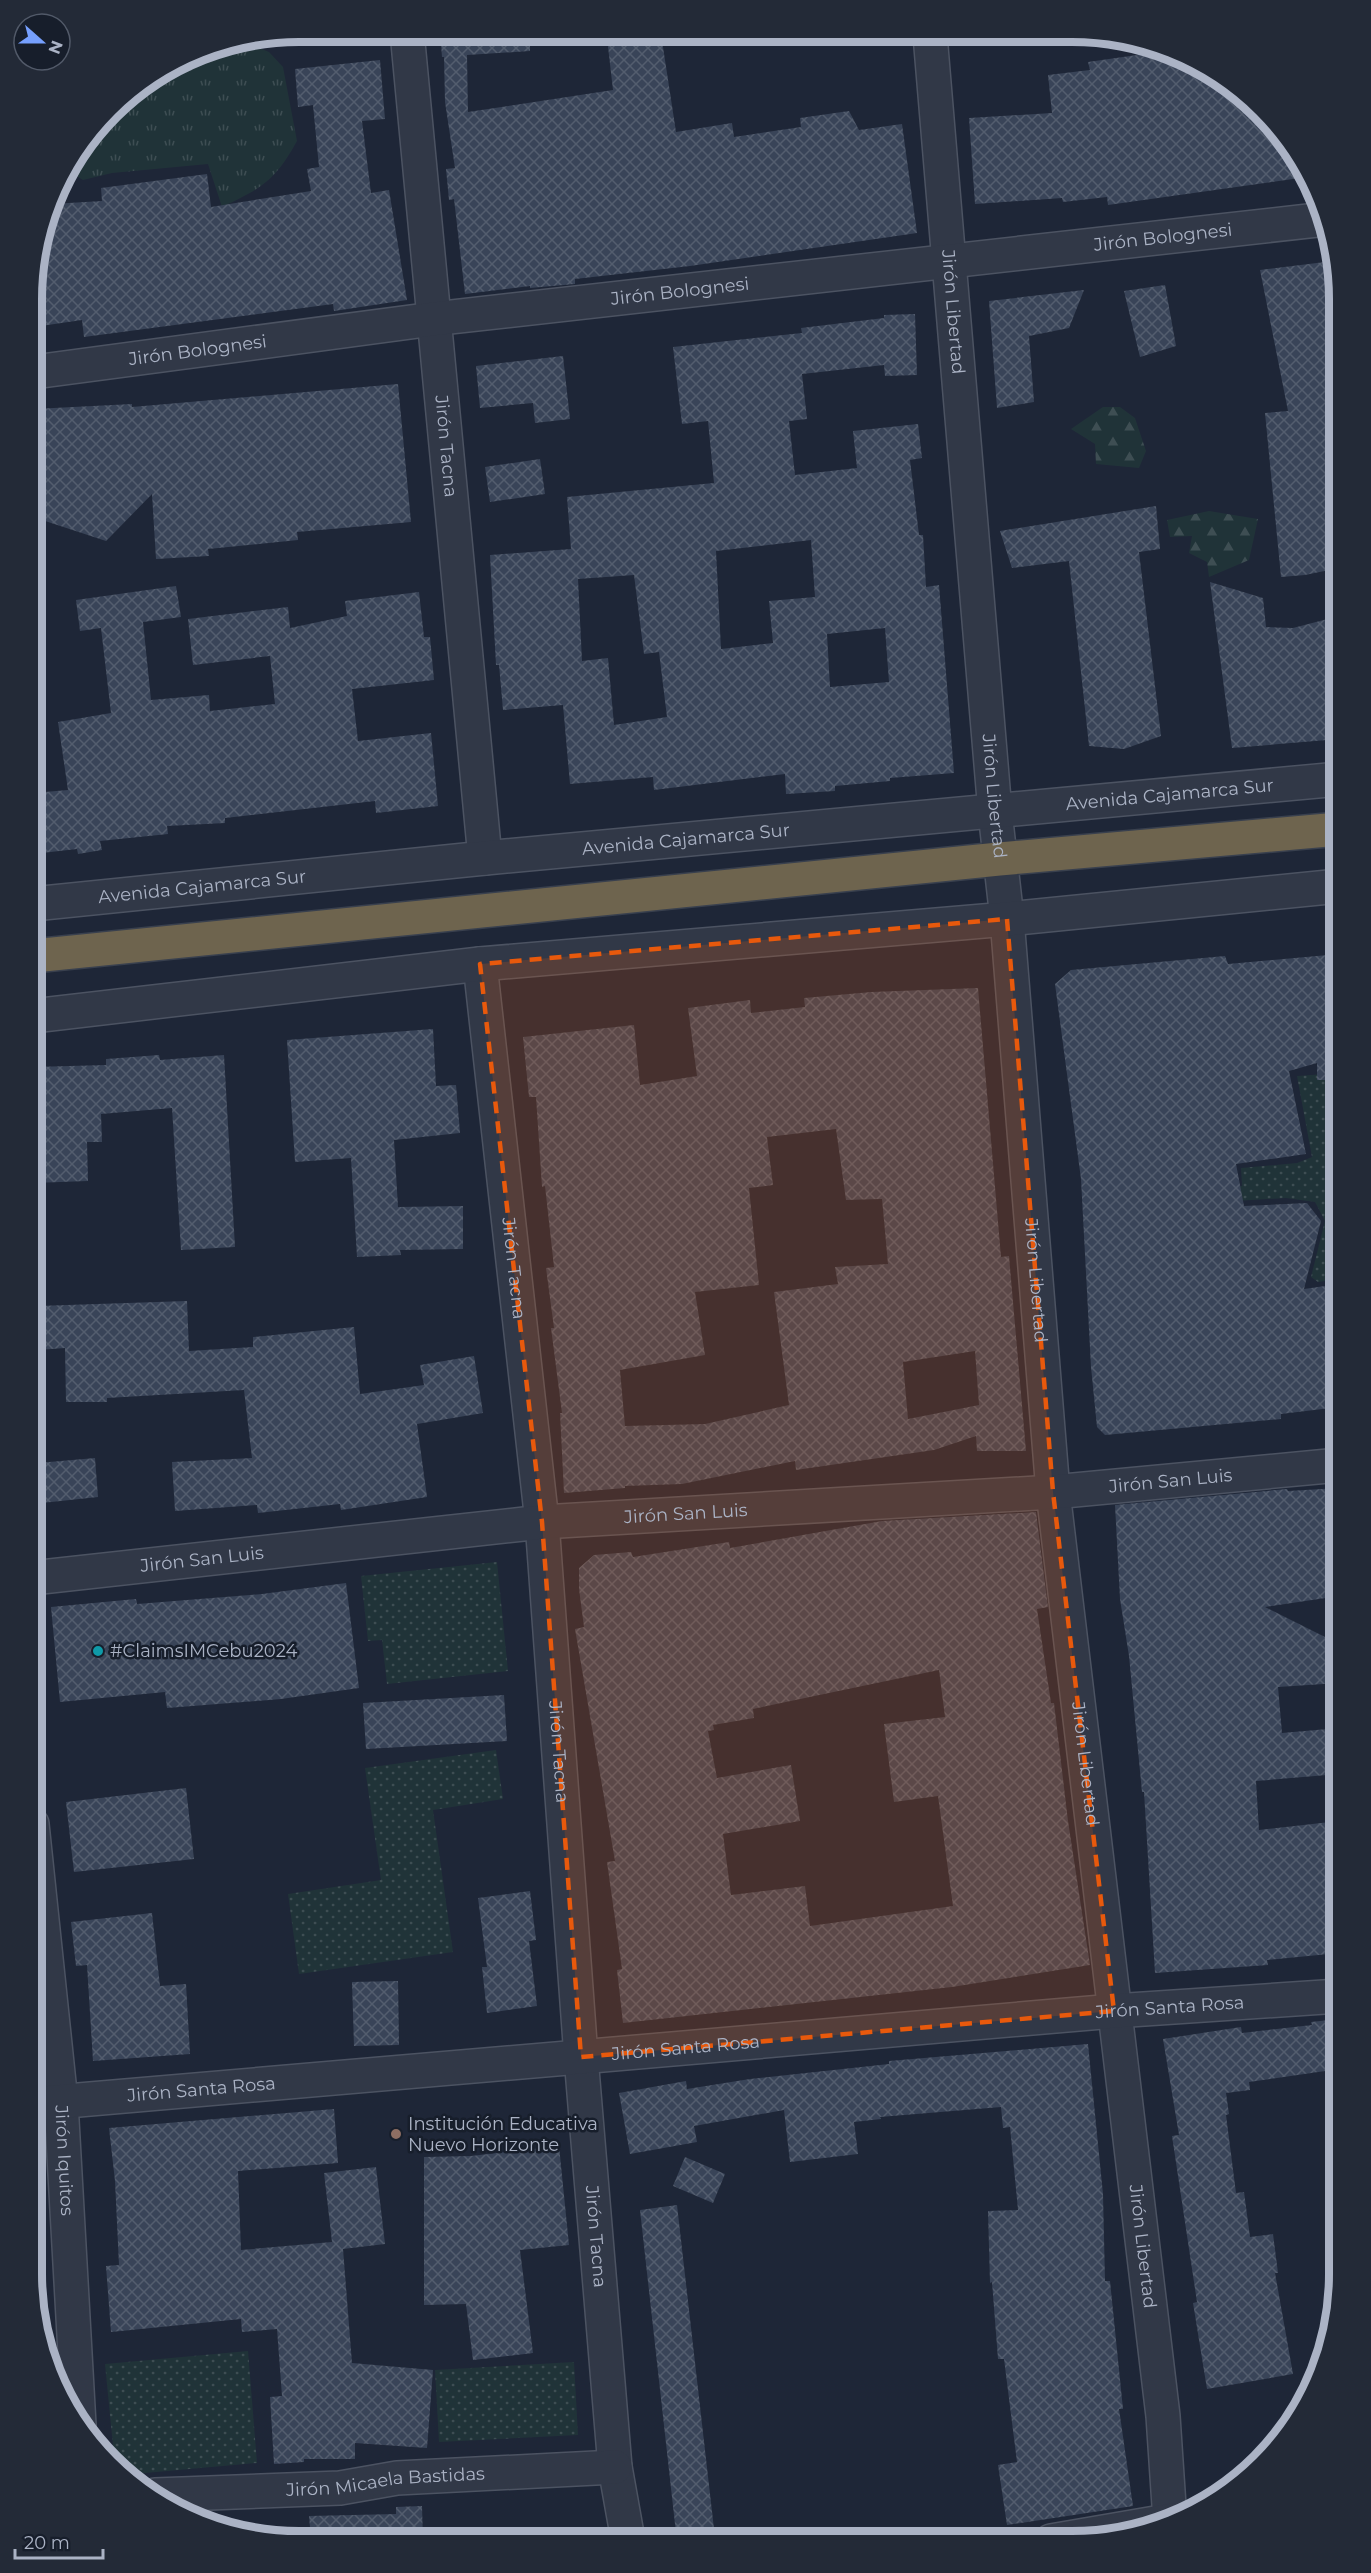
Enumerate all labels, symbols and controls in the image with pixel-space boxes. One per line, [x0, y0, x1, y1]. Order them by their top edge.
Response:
north arrow [12, 12, 72, 72]
text: N [44, 38, 67, 57]
street label: Jirón Bolognesi [1092, 219, 1233, 256]
street label: Jirón Libertad [937, 248, 969, 375]
street label: Jirón Bolognesi [609, 273, 750, 310]
street label: Jirón Bolognesi [126, 330, 268, 370]
street label: Jirón Tacna [430, 393, 462, 498]
street label: Jirón Libertad [977, 732, 1011, 860]
street label: Avenida Cajamarca Sur [1065, 774, 1275, 815]
street label: Avenida Cajamarca Sur [581, 819, 791, 860]
street label: Avenida Cajamarca Sur [97, 865, 307, 908]
street label: Jirón Tacna [497, 1215, 530, 1320]
street label: Jirón Libertad [1020, 1216, 1052, 1344]
street label: Jirón San Luis [1107, 1464, 1233, 1498]
street label: Jirón San Luis [622, 1499, 748, 1528]
street label: Jirón San Luis [138, 1542, 265, 1577]
place label: #ClaimsIMCebu2024 [110, 1640, 298, 1662]
marker: #ClaimsIMCebu2024 [91, 1644, 105, 1658]
street label: Jirón Tacna [544, 1699, 573, 1804]
street label: Jirón Libertad [1067, 1700, 1104, 1827]
street label: Jirón Santa Rosa [1094, 1991, 1245, 2024]
street label: Jirón Santa Rosa [609, 2030, 761, 2065]
street label: Jirón Santa Rosa [125, 2072, 277, 2107]
street label: Jirón Iquitos [50, 2104, 78, 2216]
place label: Institución Educativa Nuevo Horizonte [408, 2113, 598, 2156]
marker: Institución Educativa Nuevo Horizonte [389, 2127, 403, 2141]
street label: Jirón Libertad [1124, 2182, 1161, 2310]
street label: Jirón Tacna [581, 2184, 611, 2288]
street label: Jirón Micaela Bastidas [285, 2463, 486, 2501]
scale bar [15, 2522, 104, 2560]
text: 20 m [24, 2532, 70, 2554]

